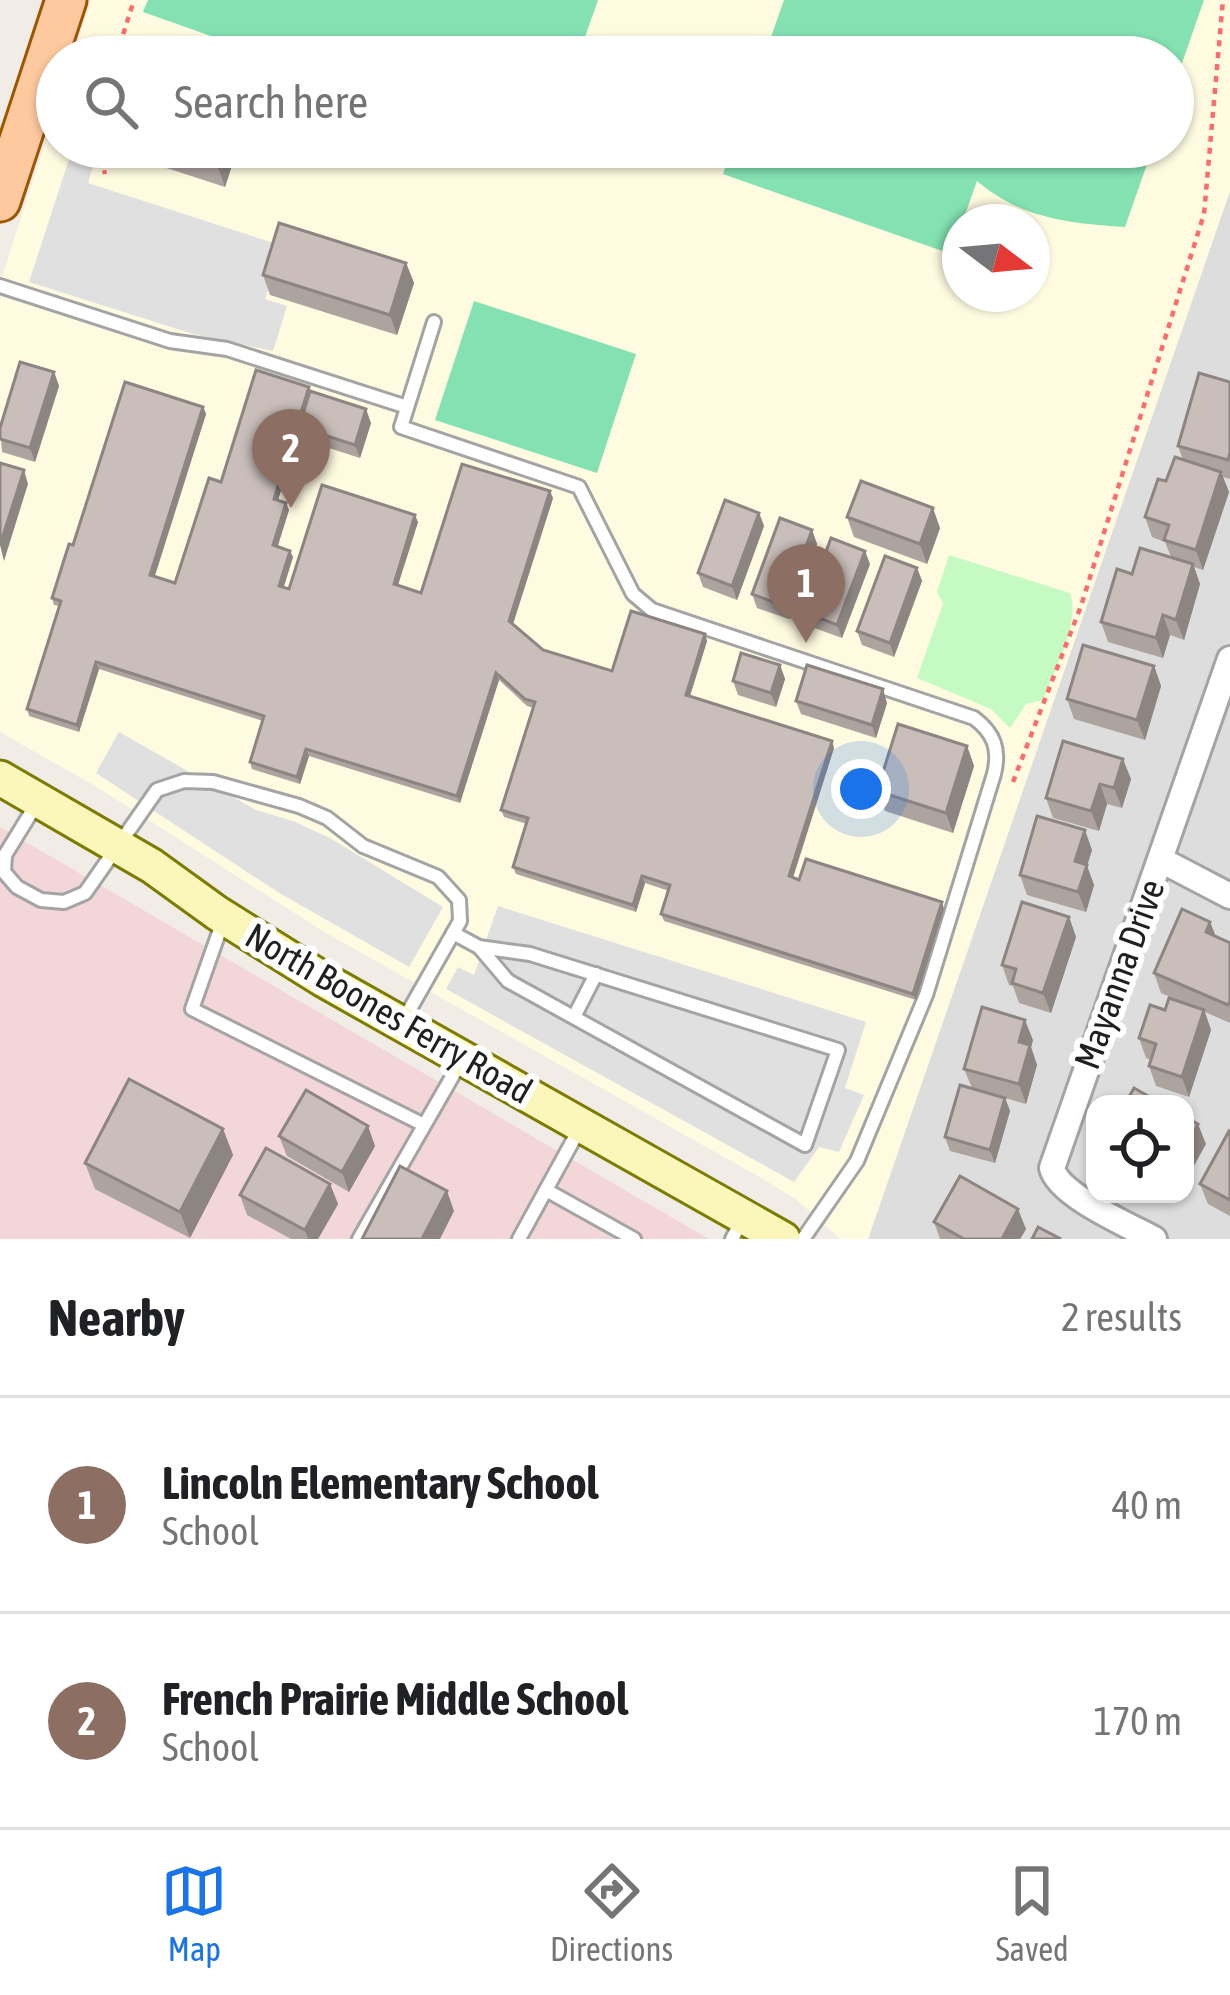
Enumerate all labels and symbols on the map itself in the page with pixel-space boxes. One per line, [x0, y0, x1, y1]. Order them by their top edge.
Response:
north arrow [942, 204, 1050, 312]
pin: 2 [252, 409, 330, 508]
pin: 1 [767, 544, 845, 643]
your location [831, 759, 891, 819]
street label: Mayanna Drive [1065, 874, 1173, 1074]
street label: North Boones Ferry Road [238, 914, 540, 1112]

